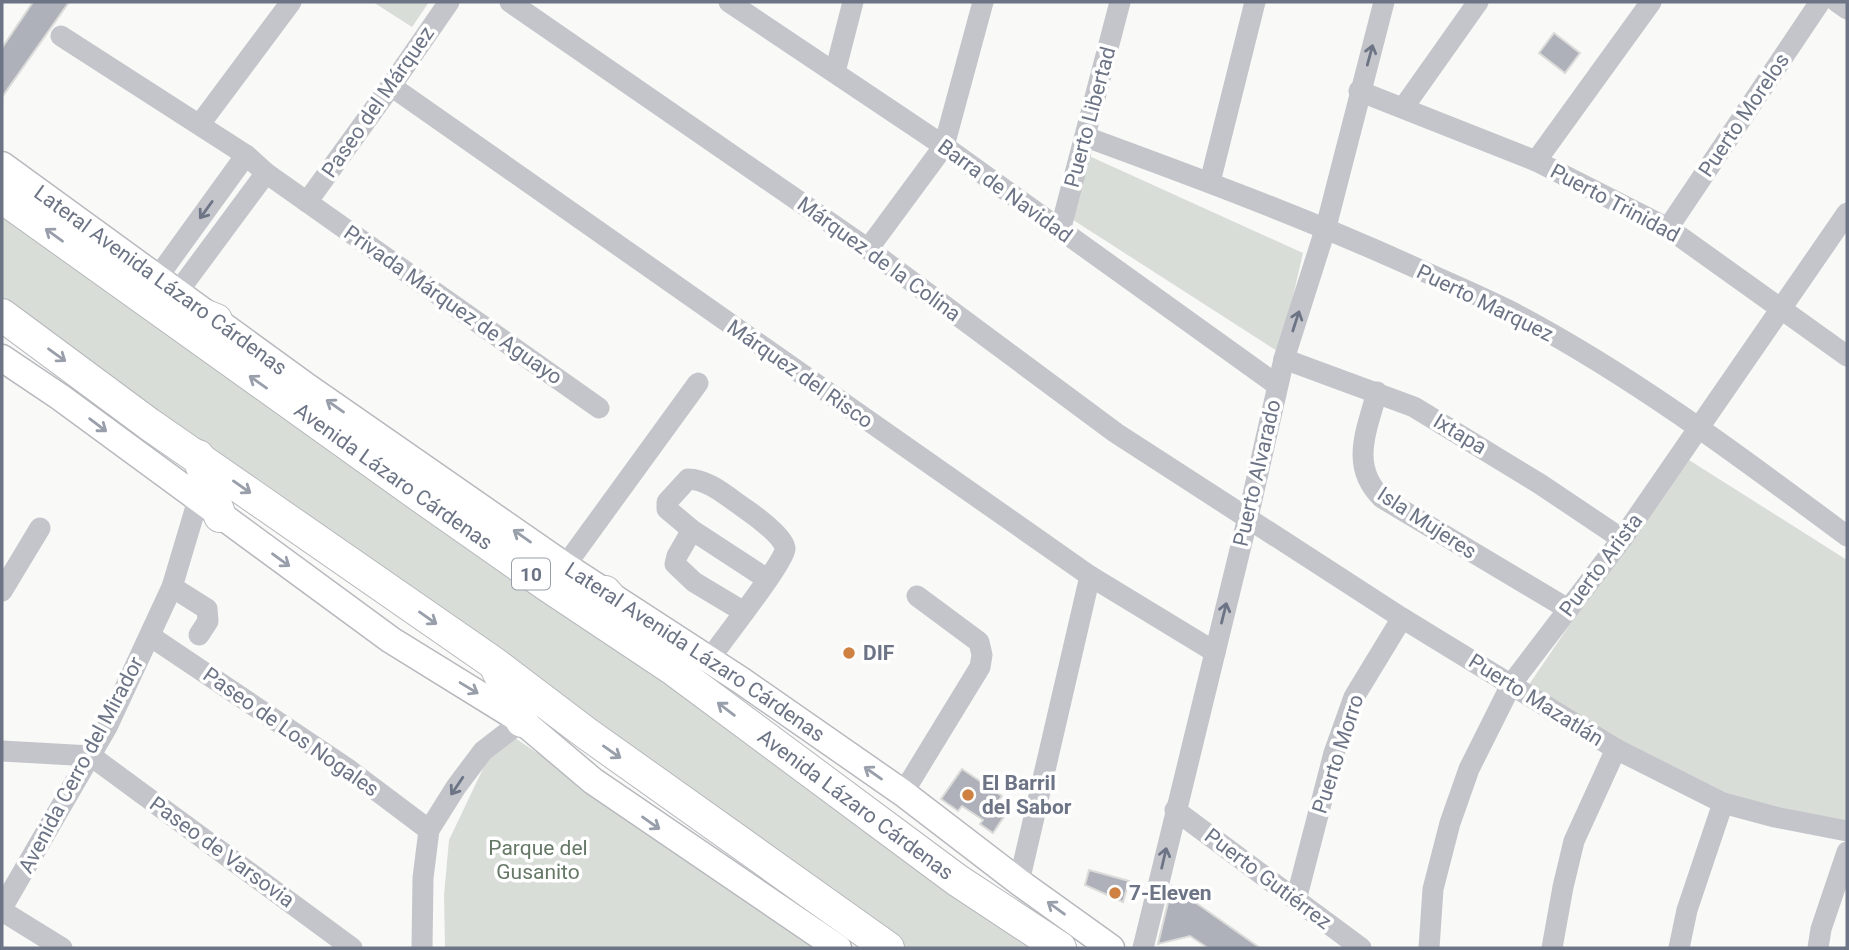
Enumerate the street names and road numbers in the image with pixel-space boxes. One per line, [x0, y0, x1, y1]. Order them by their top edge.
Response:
street label: Paseo del Márquez [317, 22, 439, 182]
street label: Puerto Libertad [1060, 44, 1120, 190]
street label: Puerto Morelos [1694, 49, 1794, 181]
street label: Barra de Navidad [933, 134, 1077, 248]
street label: Puerto Trinidad [1546, 159, 1684, 247]
street label: Lateral Avenida Lázaro Cárdenas [30, 180, 292, 380]
street label: Márquez de la Colina [793, 192, 965, 326]
street label: Privada Márquez de Aguayo [339, 220, 567, 390]
street label: Puerto Marquez [1413, 260, 1557, 346]
street label: Márquez del Risco [723, 315, 877, 433]
street label: Puerto Alvarado [1228, 397, 1286, 549]
street label: Avenida Lázaro Cárdenas [290, 398, 497, 555]
street label: Ixtapa [1429, 409, 1491, 459]
street label: Isla Mujeres [1373, 482, 1481, 564]
street label: Puerto Arista [1555, 509, 1647, 621]
street label: Lateral Avenida Lázaro Cárdenas [561, 557, 829, 747]
road number: 10 [512, 558, 550, 590]
street label: Puerto Mazatlán [1464, 649, 1608, 751]
street label: Avenida Cerro del Mirador [14, 653, 148, 877]
street label: Paseo de Los Nogales [199, 662, 383, 802]
street label: Puerto Morro [1307, 691, 1369, 817]
street label: Avenida Lázaro Cárdenas [753, 724, 958, 885]
street label: Paseo de Varsovia [145, 792, 299, 912]
street label: Puerto Gutiérrez [1200, 824, 1336, 934]

